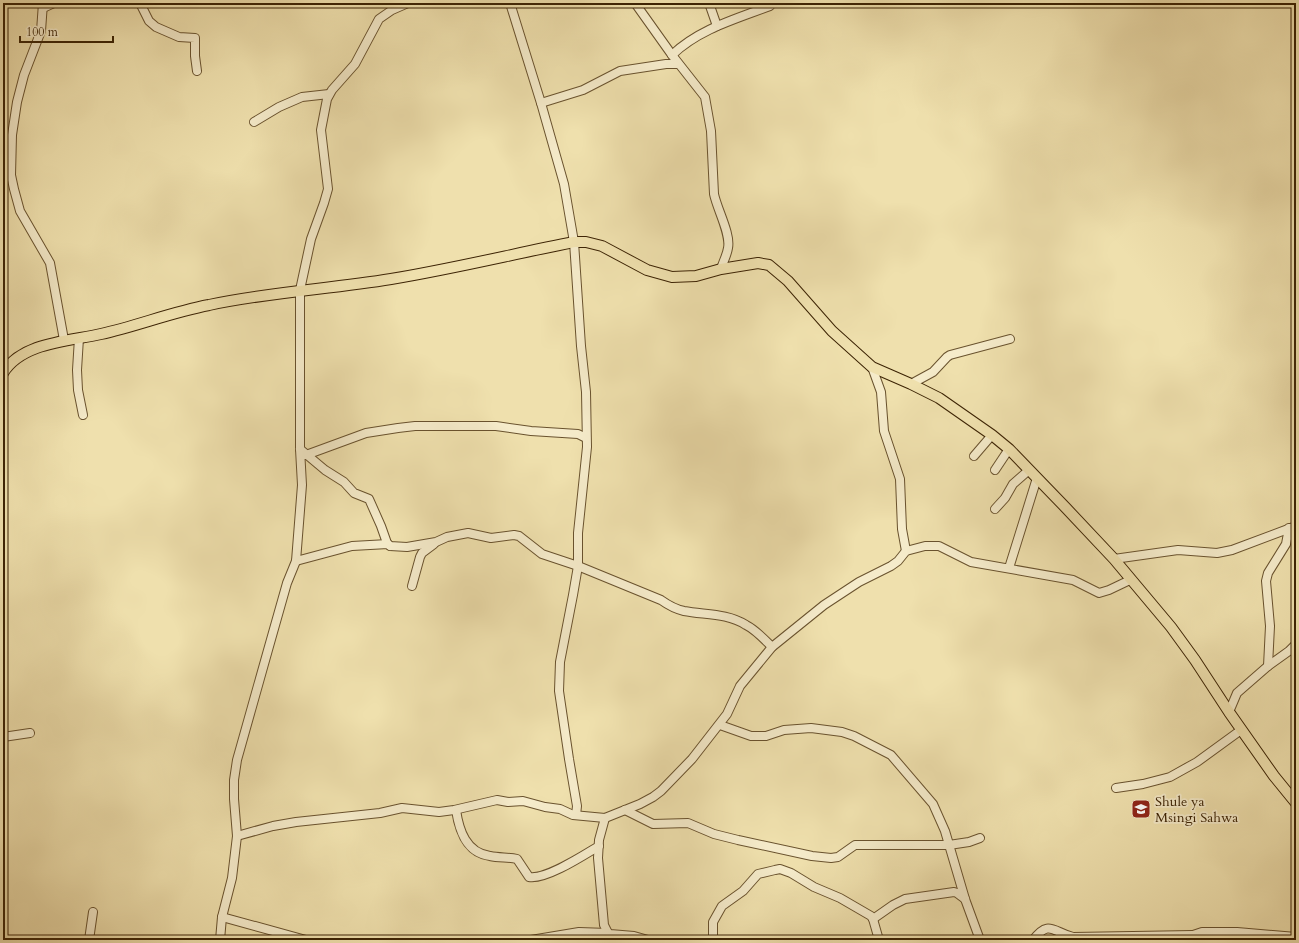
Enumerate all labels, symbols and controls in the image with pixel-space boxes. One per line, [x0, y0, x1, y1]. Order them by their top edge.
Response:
scale bar [20, 18, 113, 44]
text: 100 m [26, 24, 59, 40]
place label: Shule ya Msingi Sahwa [1155, 792, 1238, 827]
school or university icon: Shule ya Msingi Sahwa [1130, 798, 1152, 820]

